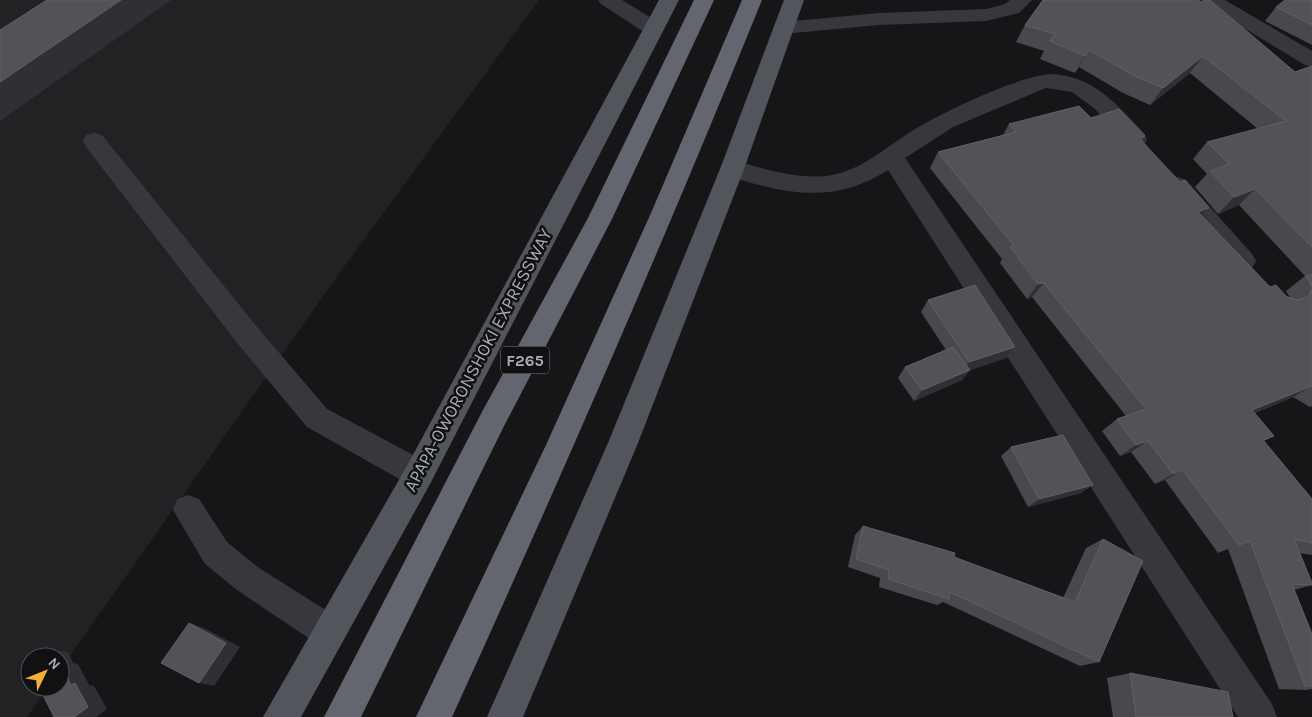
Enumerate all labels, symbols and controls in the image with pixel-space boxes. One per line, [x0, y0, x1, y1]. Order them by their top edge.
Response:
street label: APAPA-OWORONSHOKI EXPRESSWAY [399, 225, 557, 495]
road number: F265 [501, 346, 549, 374]
north arrow [20, 647, 70, 697]
text: N [44, 654, 64, 673]

